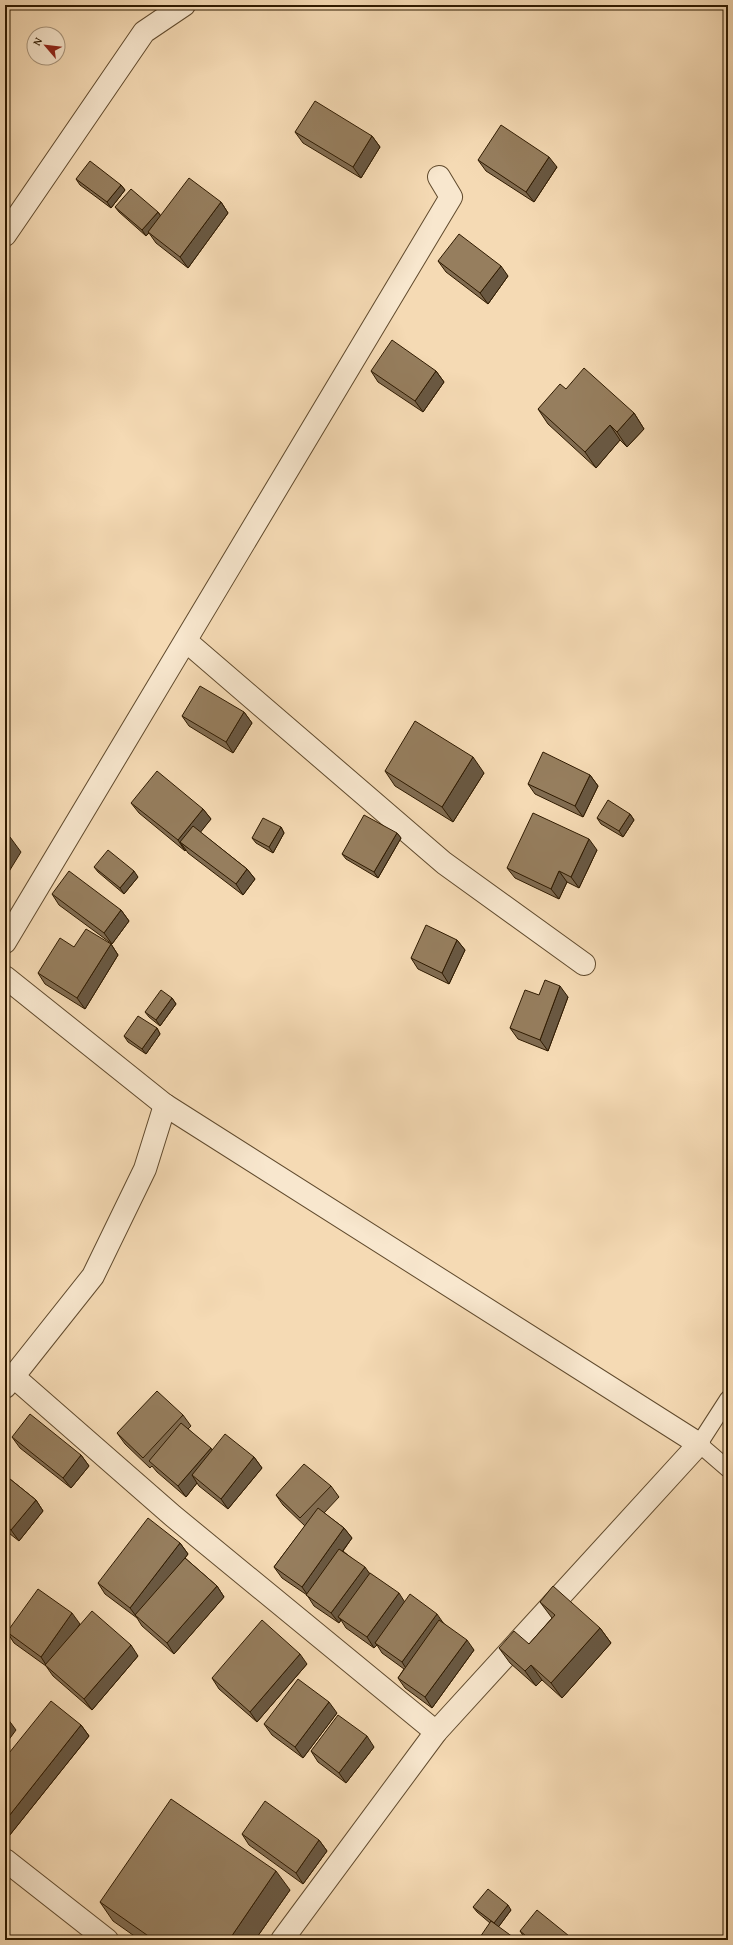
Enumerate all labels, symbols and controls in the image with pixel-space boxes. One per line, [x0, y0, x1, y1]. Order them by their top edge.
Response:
north arrow [26, 26, 66, 66]
text: N [28, 34, 46, 48]

